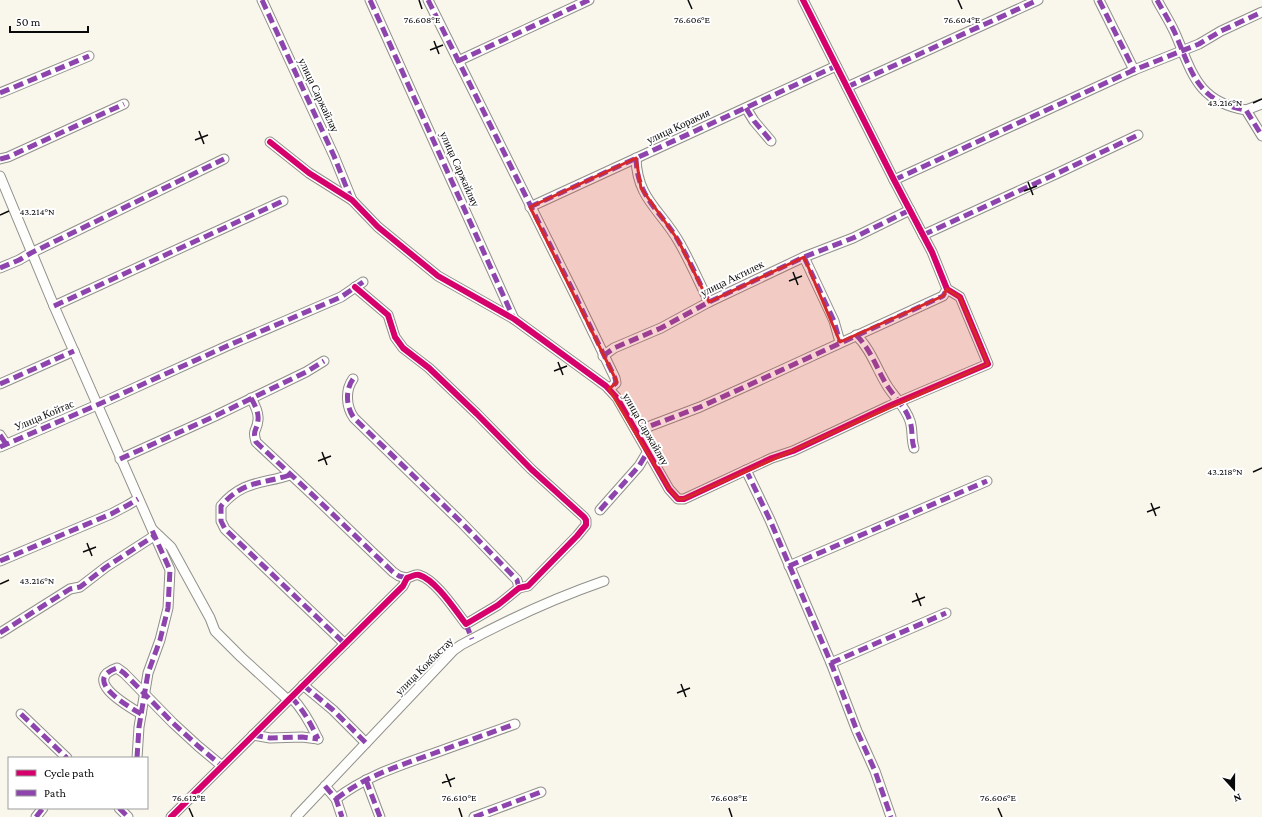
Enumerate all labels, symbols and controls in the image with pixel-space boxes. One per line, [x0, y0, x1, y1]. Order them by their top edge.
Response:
scale bar [10, 8, 88, 34]
text: 76.608°E [404, 14, 441, 25]
text: 76.606°E [674, 14, 711, 25]
text: 76.604°E [944, 14, 981, 25]
text: 50 m [16, 15, 41, 29]
street label: улица Саржайлау [297, 56, 342, 135]
text: 43.216°N [1208, 97, 1243, 108]
street label: улица Коракия [645, 106, 711, 146]
street label: улица Саржайляу [438, 129, 482, 209]
text: 43.214°N [19, 206, 55, 217]
street label: улица Актилек [698, 257, 766, 298]
street label: улица Саржайляу [620, 391, 672, 468]
street label: Улица Койтас [12, 397, 76, 433]
text: 43.218°N [1207, 466, 1243, 477]
text: 43.216°N [20, 575, 55, 586]
street label: улица Кокбастау [393, 634, 456, 697]
legend [8, 757, 148, 809]
text: Cycle path [44, 766, 95, 780]
north arrow [1214, 769, 1254, 809]
text: Path [44, 786, 66, 800]
text: N [1231, 791, 1243, 805]
text: 76.612°E [172, 792, 206, 803]
text: 76.610°E [442, 792, 477, 803]
text: 76.608°E [711, 792, 748, 803]
text: 76.606°E [980, 792, 1017, 803]

